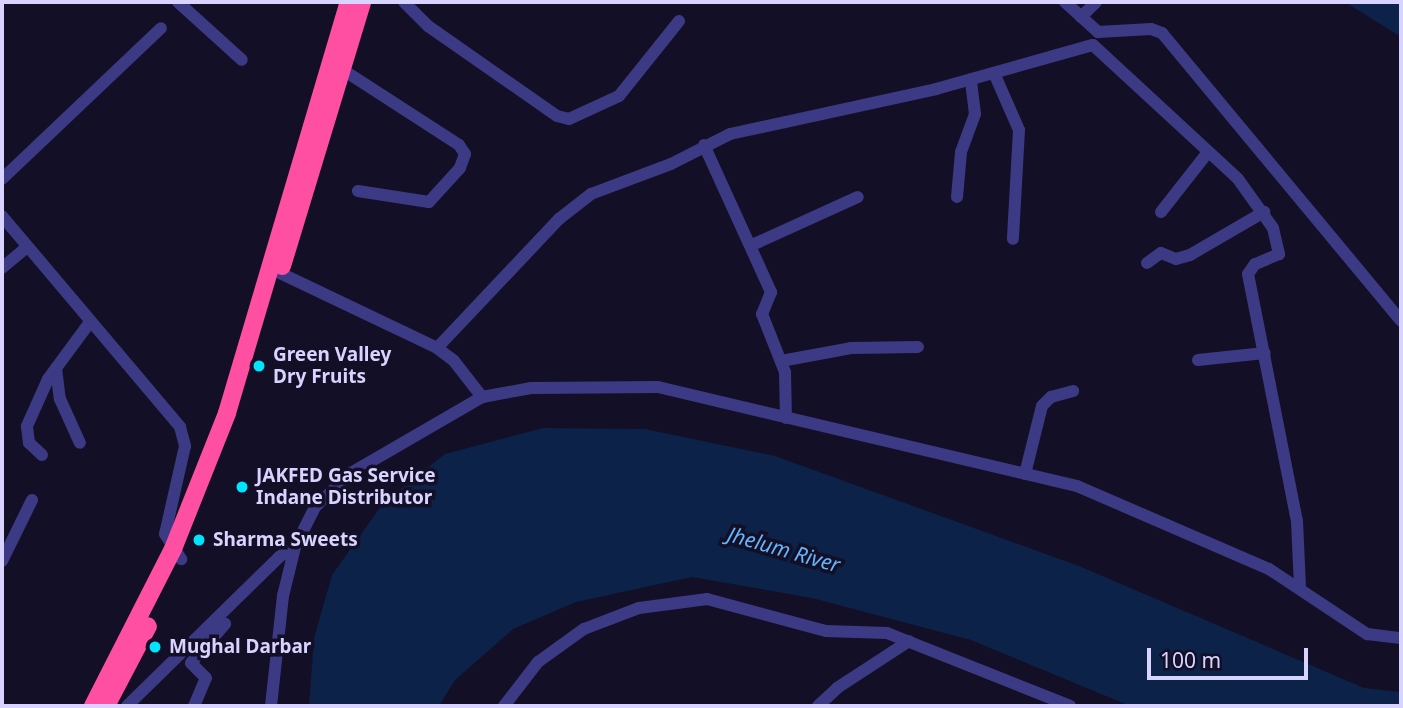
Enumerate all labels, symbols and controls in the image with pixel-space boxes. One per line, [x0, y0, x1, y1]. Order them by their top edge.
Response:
place label: Green Valley Dry Fruits [273, 344, 391, 388]
marker: Green Valley Dry Fruits [251, 358, 267, 374]
place label: JAKFED Gas Service Indane Distributor [256, 465, 436, 509]
marker: JAKFED Gas Service Indane Distributor [234, 479, 250, 495]
water label: Jhelum River [725, 521, 843, 577]
place label: Sharma Sweets [213, 529, 358, 551]
marker: Sharma Sweets [191, 532, 207, 548]
scale bar [1151, 634, 1312, 678]
place label: Mughal Darbar [169, 636, 311, 658]
marker: Mughal Darbar [147, 639, 163, 655]
text: 100 m [1160, 646, 1221, 674]

